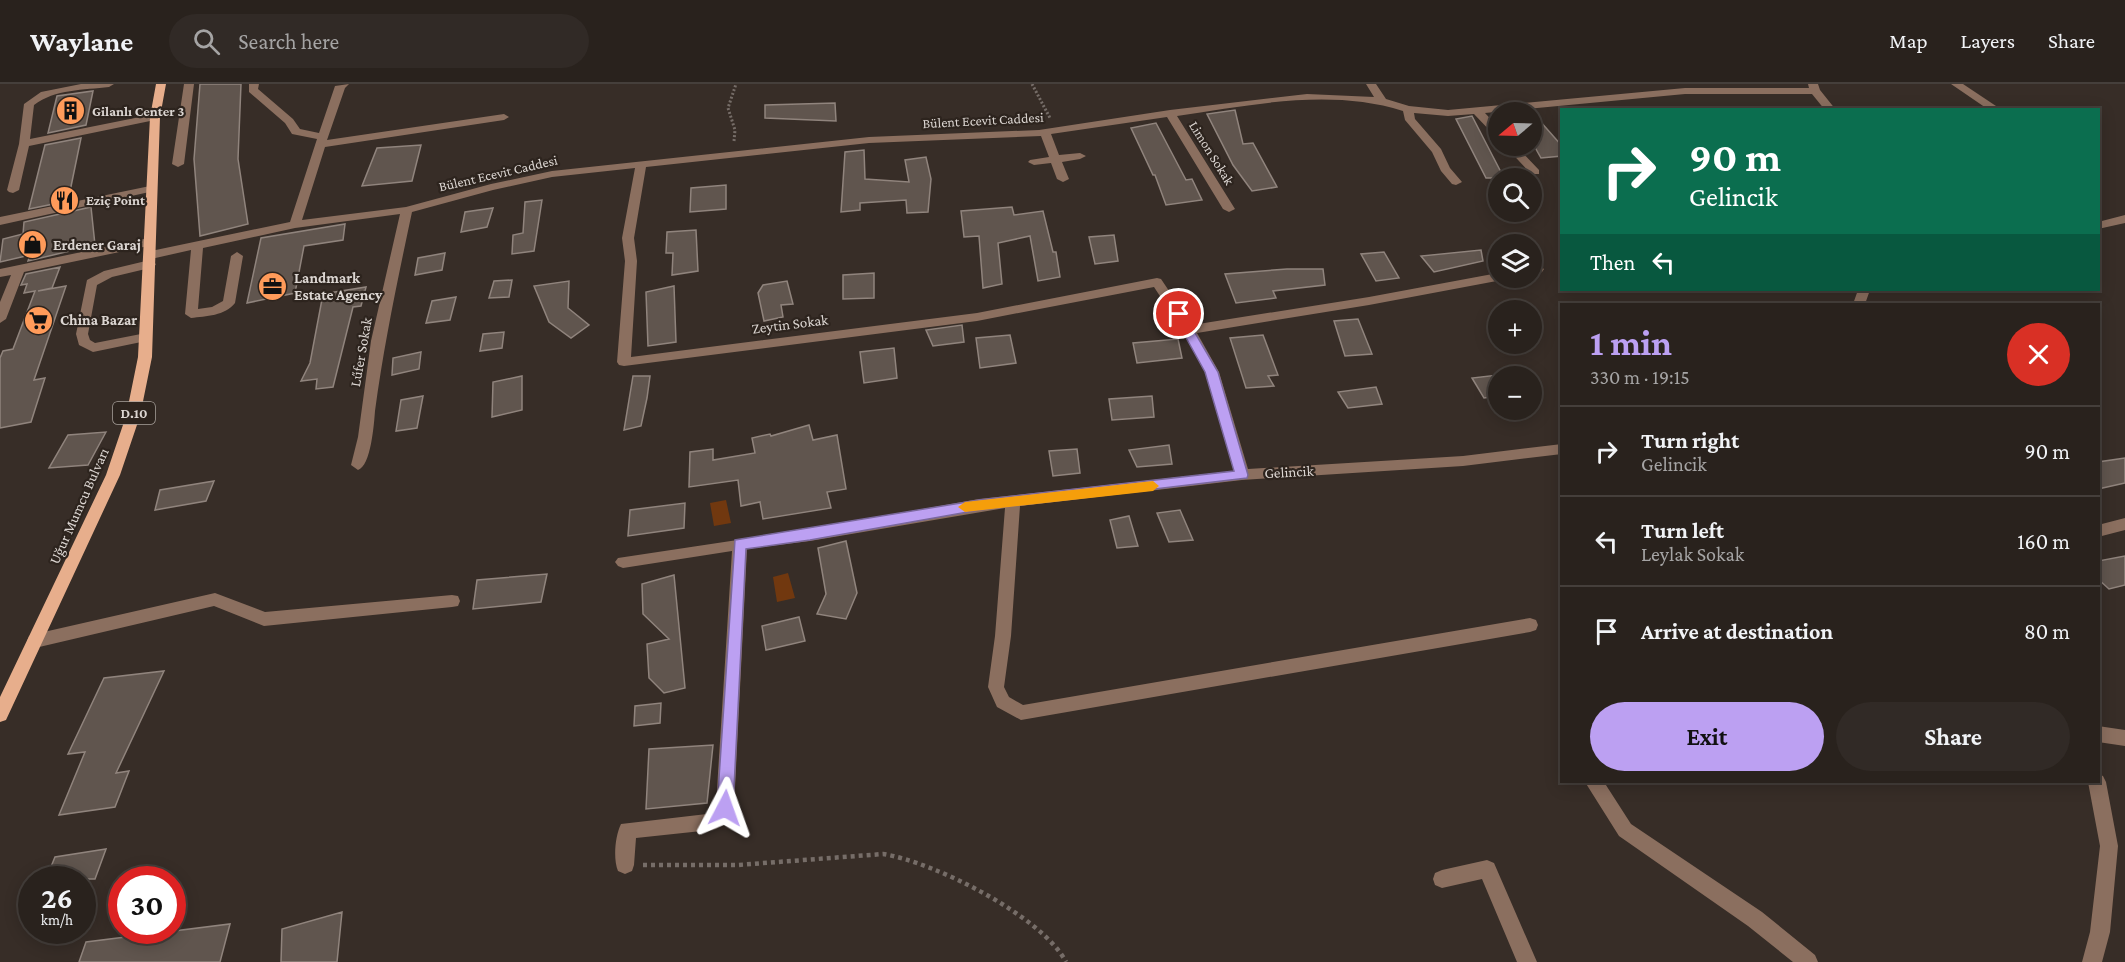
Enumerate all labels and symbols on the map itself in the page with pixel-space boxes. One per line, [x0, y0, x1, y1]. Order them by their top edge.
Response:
building icon: Gilanlı Center 3 [55, 95, 87, 127]
north arrow [1488, 102, 1542, 156]
place label: Gilanlı Center 3 [92, 103, 185, 119]
street label: Bülent Ecevit Caddesi [922, 109, 1044, 131]
street label: Limon Sokak [1186, 118, 1238, 188]
street label: Bülent Ecevit Caddesi [437, 151, 559, 194]
restaurant icon: Eziç Point [49, 184, 81, 216]
place label: Eziç Point [86, 192, 146, 208]
shop icon: Erdener Garaj [16, 229, 48, 261]
place label: Erdener Garaj [53, 237, 141, 254]
place label: Landmark Estate Agency [294, 270, 383, 303]
office icon: Landmark Estate Agency [257, 271, 289, 303]
pin [1153, 288, 1204, 339]
supermarket icon: China Bazar [23, 304, 55, 336]
street label: Zeytin Sokak [751, 311, 830, 338]
place label: China Bazar [60, 312, 137, 328]
street label: Lűfer Sokak [347, 315, 375, 388]
road number: D.10 [113, 402, 155, 424]
street label: Uğur Mumcu Bulvarı [46, 445, 113, 567]
street label: Gelincik [1264, 463, 1315, 481]
position arrow [693, 776, 757, 840]
speed limit sign: 30 [108, 866, 186, 944]

